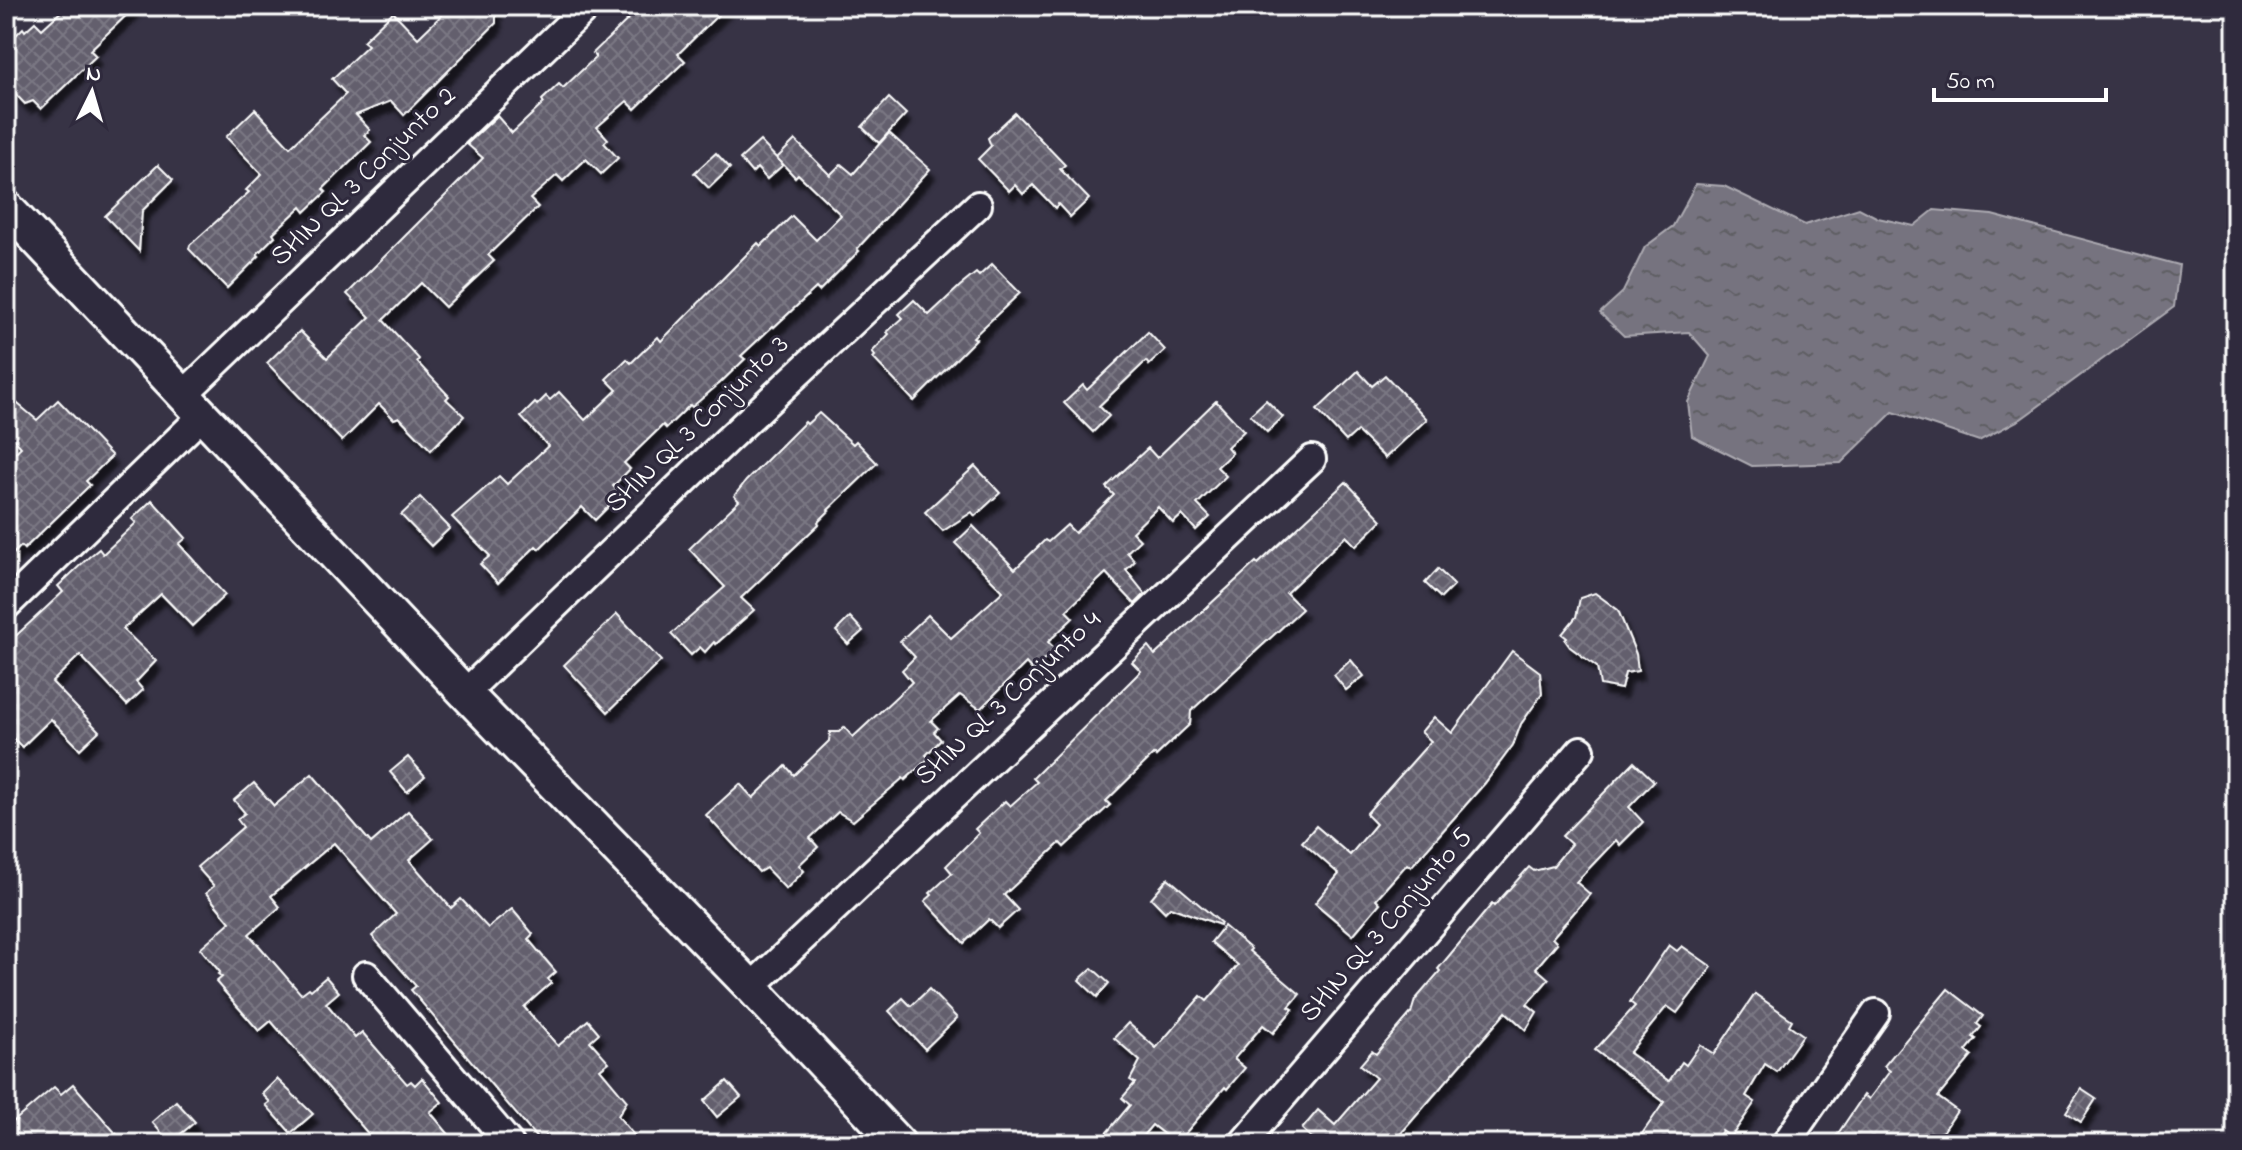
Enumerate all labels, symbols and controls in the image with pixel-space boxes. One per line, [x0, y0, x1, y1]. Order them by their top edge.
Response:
north arrow [52, 52, 132, 132]
scale bar [1934, 52, 2106, 102]
text: N [85, 58, 102, 92]
text: 50 m [1946, 65, 1995, 100]
street label: SHIN QL 3 Conjunto 2 [262, 77, 466, 277]
street label: SHIN QL 3 Conjunto 3 [597, 326, 799, 524]
street label: SHIN QL 3 Conjunto 4 [906, 601, 1112, 797]
street label: SHIN QL 3 Conjunto 5 [1291, 819, 1483, 1033]

